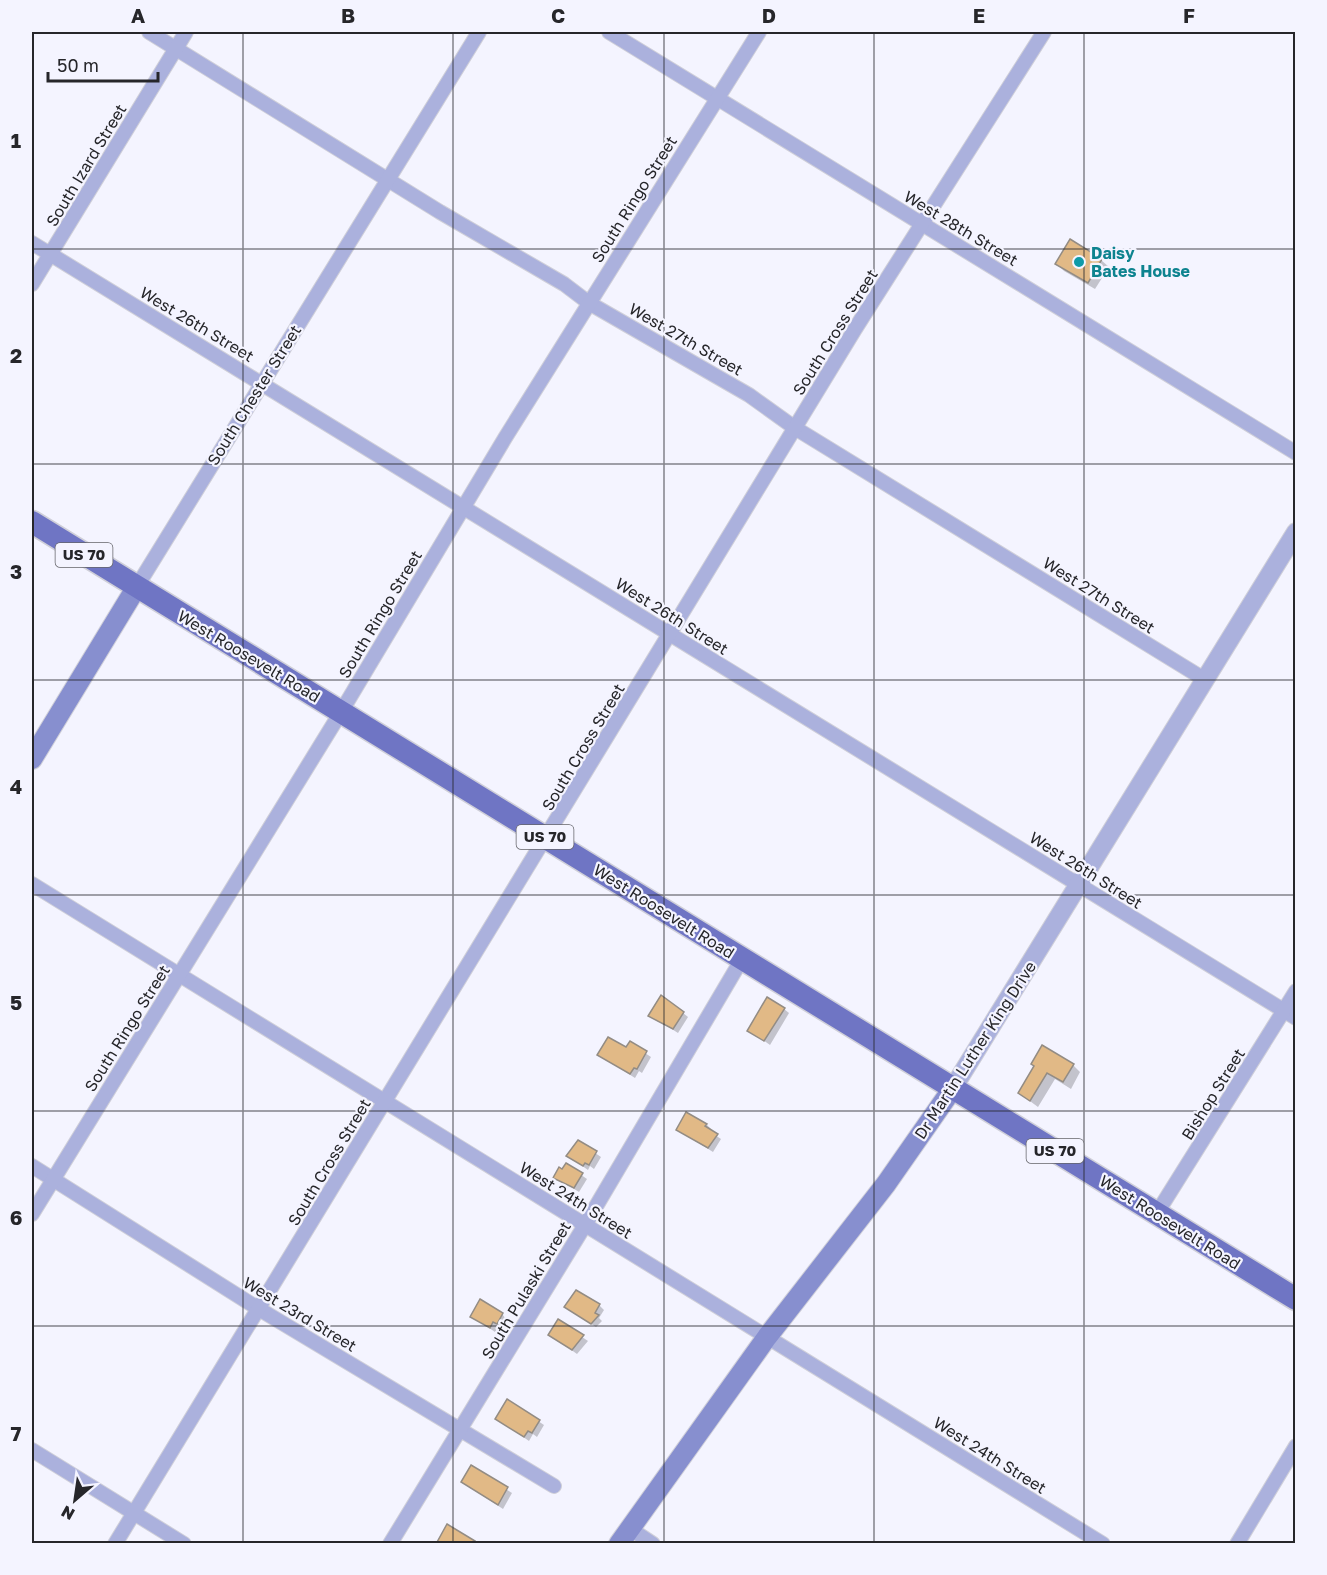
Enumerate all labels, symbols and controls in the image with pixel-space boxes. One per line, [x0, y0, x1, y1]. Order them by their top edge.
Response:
text: A [131, 3, 145, 27]
text: B [341, 3, 355, 27]
text: C [551, 3, 565, 27]
text: D [762, 3, 776, 27]
text: E [973, 3, 985, 27]
text: F [1183, 3, 1195, 27]
scale bar [48, 45, 158, 83]
text: 50 m [57, 54, 99, 76]
street label: South Izard Street [42, 100, 130, 230]
text: 1 [11, 128, 21, 152]
street label: South Ringo Street [587, 132, 681, 266]
street label: West 28th Street [900, 186, 1022, 270]
place label: Daisy Bates House [1091, 243, 1190, 281]
marker: Daisy Bates House [1072, 255, 1086, 269]
street label: South Cross Street [788, 265, 882, 399]
street label: West 26th Street [136, 282, 258, 366]
street label: West 27th Street [625, 298, 747, 380]
street label: South Chester Street [203, 321, 305, 469]
text: 2 [10, 343, 22, 367]
road number: US 70 [56, 543, 112, 567]
street label: South Ringo Street [334, 546, 426, 682]
street label: West 27th Street [1039, 553, 1159, 637]
text: 3 [10, 559, 22, 583]
street label: West 26th Street [612, 573, 732, 659]
street label: West Roosevelt Road [174, 606, 324, 706]
street label: South Cross Street [537, 680, 629, 814]
text: 4 [10, 774, 22, 798]
road number: US 70 [516, 825, 574, 849]
street label: West 26th Street [1026, 827, 1146, 913]
street label: West Roosevelt Road [590, 859, 738, 963]
street label: Dr Martin Luther King Drive [910, 957, 1040, 1143]
street label: South Ringo Street [80, 961, 174, 1095]
text: 5 [10, 990, 22, 1014]
street label: Bishop Street [1177, 1045, 1249, 1143]
street label: South Cross Street [283, 1095, 375, 1229]
road number: US 70 [1026, 1139, 1084, 1163]
street label: West 24th Street [516, 1157, 636, 1243]
street label: West Roosevelt Road [1096, 1170, 1244, 1274]
text: 6 [10, 1205, 22, 1229]
street label: South Pulaski Street [477, 1217, 575, 1363]
street label: West 23rd Street [240, 1272, 360, 1356]
street label: West 24th Street [930, 1412, 1050, 1498]
text: 7 [11, 1421, 22, 1445]
north arrow [45, 1470, 105, 1530]
text: N [58, 1501, 78, 1525]

